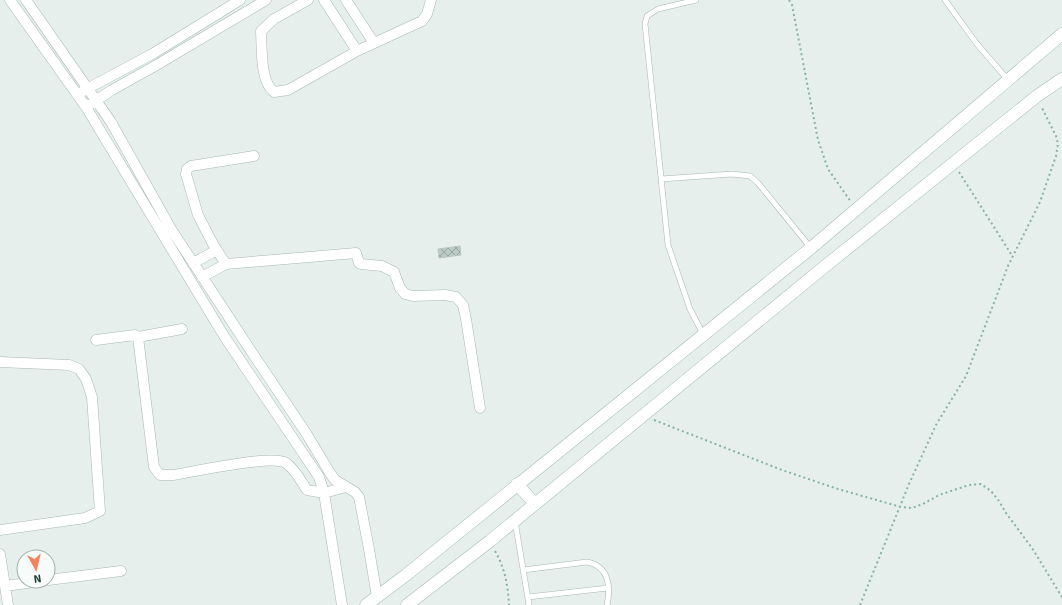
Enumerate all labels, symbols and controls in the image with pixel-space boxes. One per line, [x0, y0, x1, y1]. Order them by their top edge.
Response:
north arrow [16, 549, 56, 589]
text: N [33, 571, 42, 585]

